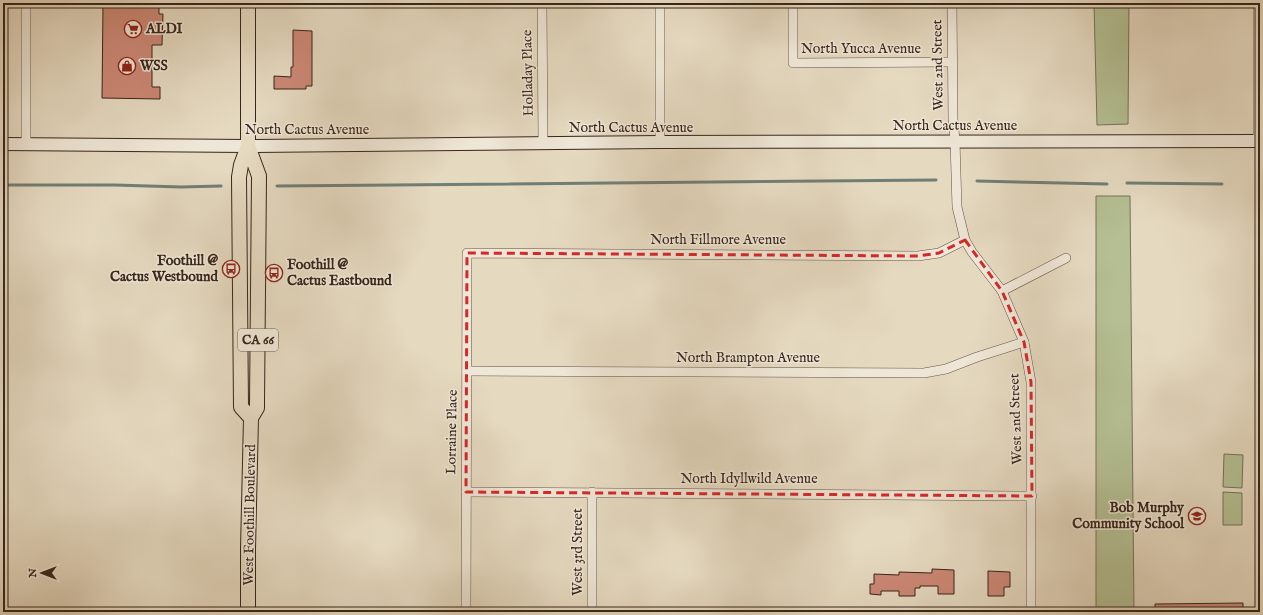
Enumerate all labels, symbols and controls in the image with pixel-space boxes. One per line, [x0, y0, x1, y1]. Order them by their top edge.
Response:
supermarket icon: ALDI [123, 19, 143, 39]
street label: West 2nd Street [928, 19, 948, 111]
place label: ALDI [145, 20, 183, 38]
street label: Holladay Place [518, 29, 538, 117]
street label: North Yucca Avenue [801, 40, 921, 58]
shop icon: WSS [117, 56, 137, 76]
place label: WSS [139, 57, 168, 75]
street label: North Cactus Avenue [893, 117, 1018, 135]
street label: North Cactus Avenue [569, 119, 694, 137]
street label: North Cactus Avenue [245, 121, 370, 139]
street label: North Fillmore Avenue [650, 231, 786, 249]
place label: Foothill @ Cactus Westbound [110, 252, 219, 286]
place label: Foothill @ Cactus Eastbound [287, 256, 392, 290]
bus stop icon: Foothill @ Cactus Westbound [221, 259, 241, 279]
bus stop icon: Foothill @ Cactus Eastbound [264, 263, 284, 283]
road number: CA 66 [238, 329, 278, 351]
street label: North Brampton Avenue [676, 349, 821, 367]
street label: West 2nd Street [1005, 373, 1027, 465]
street label: Lorraine Place [442, 389, 462, 475]
street label: West Foothill Boulevard [240, 444, 260, 586]
street label: North Idyllwild Avenue [680, 470, 818, 488]
place label: Bob Murphy Community School [1072, 499, 1185, 533]
school or university icon: Bob Murphy Community School [1187, 506, 1207, 526]
street label: West 3rd Street [569, 508, 587, 596]
north arrow [22, 553, 62, 593]
text: N [26, 568, 40, 579]

